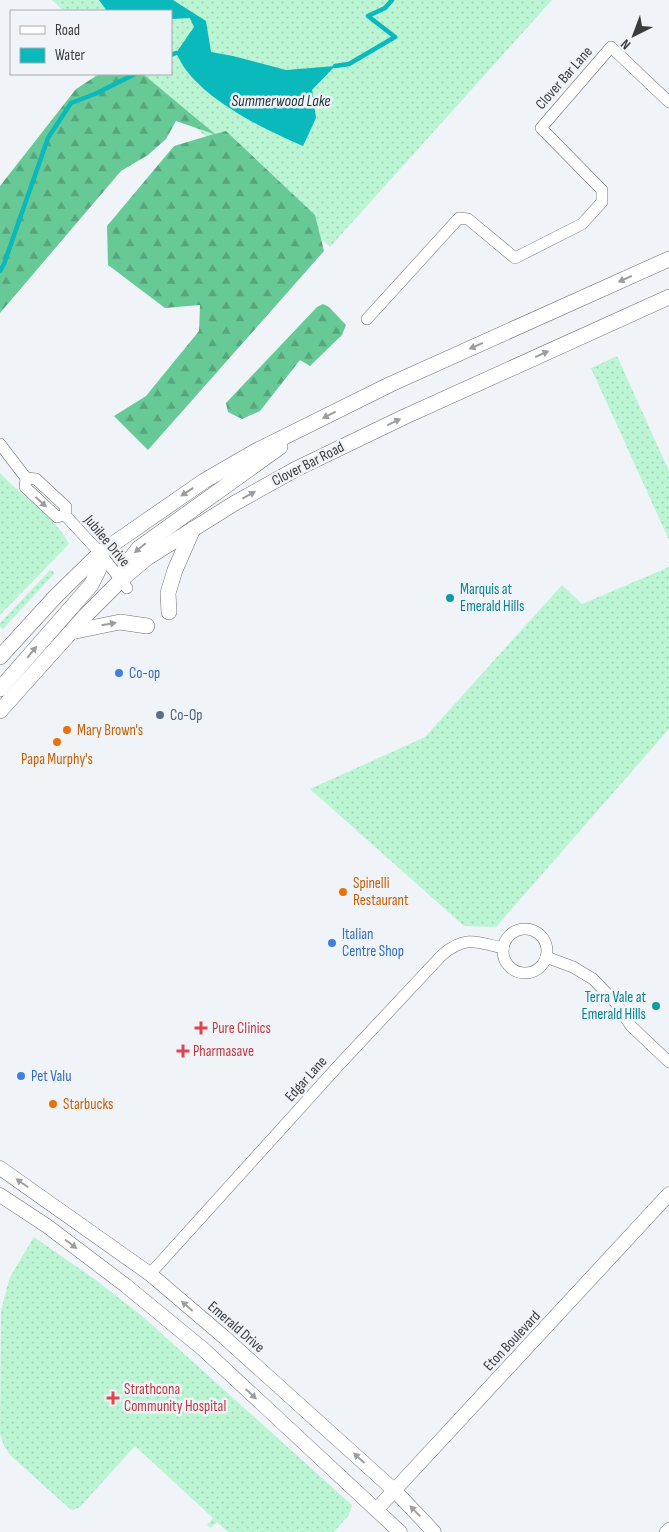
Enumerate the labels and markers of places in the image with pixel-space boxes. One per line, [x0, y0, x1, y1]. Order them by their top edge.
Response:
place label: Marquis at Emerald Hills [460, 580, 525, 616]
marker: Marquis at Emerald Hills [444, 592, 456, 604]
place label: Co-op [129, 664, 160, 683]
marker: Co-op [113, 667, 125, 679]
place label: Co-Op [170, 706, 203, 725]
marker: Co-Op [154, 709, 166, 721]
place label: Mary Brown's [77, 721, 143, 740]
marker: Mary Brown's [61, 724, 73, 736]
marker: Papa Murphy's [51, 736, 63, 748]
place label: Papa Murphy's [21, 750, 93, 769]
place label: Spinelli Restaurant [353, 874, 409, 910]
marker: Spinelli Restaurant [337, 886, 349, 898]
place label: Italian Centre Shop [342, 925, 404, 961]
marker: Italian Centre Shop [326, 937, 338, 949]
place label: Terra Vale at Emerald Hills [582, 988, 646, 1024]
marker: Terra Vale at Emerald Hills [650, 1000, 662, 1012]
place label: Pure Clinics [212, 1019, 271, 1038]
marker: Pure Clinics [194, 1021, 208, 1035]
place label: Pharmasave [193, 1042, 254, 1061]
marker: Pharmasave [177, 1045, 189, 1057]
place label: Pet Valu [31, 1067, 71, 1086]
marker: Pet Valu [15, 1070, 27, 1082]
place label: Starbucks [63, 1095, 113, 1114]
marker: Starbucks [47, 1098, 59, 1110]
place label: Strathcona Community Hospital [124, 1380, 226, 1416]
marker: Strathcona Community Hospital [106, 1391, 120, 1405]

